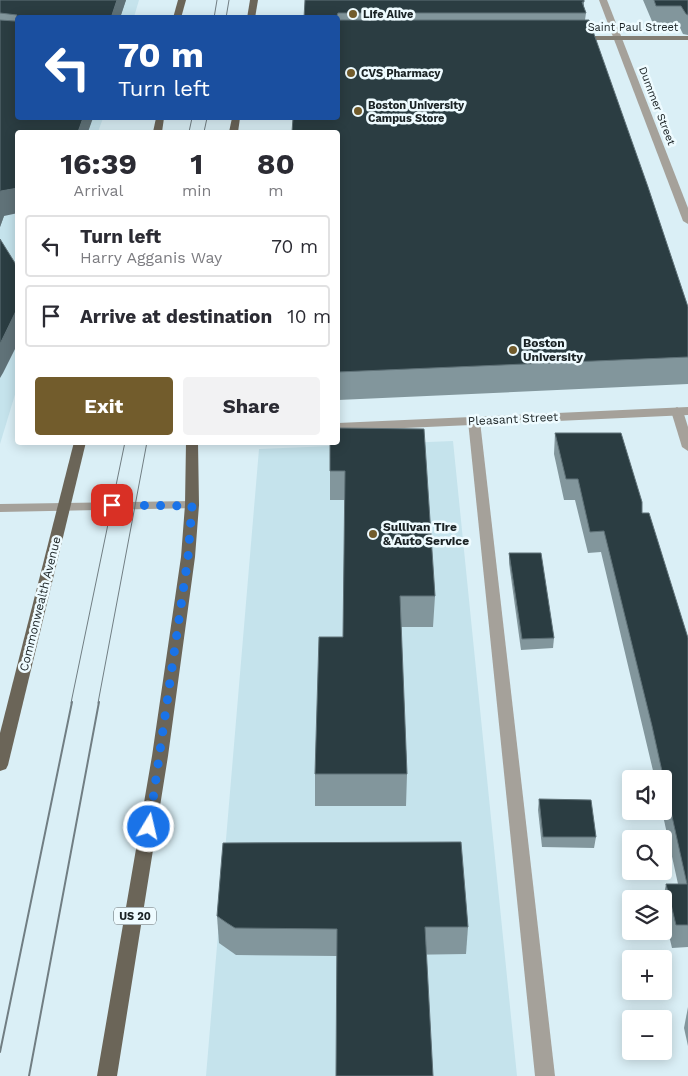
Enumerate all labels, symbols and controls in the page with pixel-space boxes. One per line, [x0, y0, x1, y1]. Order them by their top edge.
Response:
marker: Life Alive [347, 8, 359, 20]
place label: Life Alive [363, 8, 413, 21]
street label: Saint Paul Street [588, 21, 679, 34]
text: 70 m [118, 34, 204, 76]
icon: left [35, 35, 100, 100]
street label: Dummer Street [636, 65, 678, 147]
marker: CVS Pharmacy [345, 67, 357, 79]
place label: CVS Pharmacy [361, 67, 441, 80]
text: Turn left [118, 76, 210, 101]
place label: Boston University Campus Store [368, 99, 465, 125]
marker: Boston University Campus Store [352, 105, 364, 117]
text: 16:39 [60, 146, 137, 181]
text: 1 [190, 146, 203, 181]
text: 80 [257, 146, 295, 181]
text: Arrival [74, 181, 124, 200]
text: min [182, 181, 212, 200]
text: m [268, 181, 283, 200]
text: Turn left [80, 225, 161, 248]
icon: left [37, 232, 65, 260]
text: 70 m [271, 235, 318, 258]
text: Harry Agganis Way [80, 248, 222, 267]
icon: arrive [37, 302, 65, 330]
text: Arrive at destination [80, 305, 272, 328]
text: 10 m [287, 305, 331, 328]
place label: Boston University [523, 336, 583, 364]
marker: Boston University [507, 344, 519, 356]
button: Exit [35, 377, 173, 435]
button: Share [183, 377, 320, 435]
street label: Pleasant Street [467, 410, 559, 428]
pin [91, 484, 133, 526]
icon: arrive [98, 491, 126, 519]
place label: Sullivan Tire & Auto Service [383, 520, 469, 548]
marker: Sullivan Tire & Auto Service [367, 528, 379, 540]
street label: Commonwealth Avenue [16, 535, 64, 673]
map controls [622, 770, 672, 1060]
button: sound [622, 770, 672, 820]
position arrow [122, 800, 174, 852]
button: search [622, 830, 672, 880]
button: layers [622, 890, 672, 940]
road number: US 20 [114, 908, 156, 924]
button: + [622, 950, 672, 1000]
button: − [622, 1010, 672, 1060]

